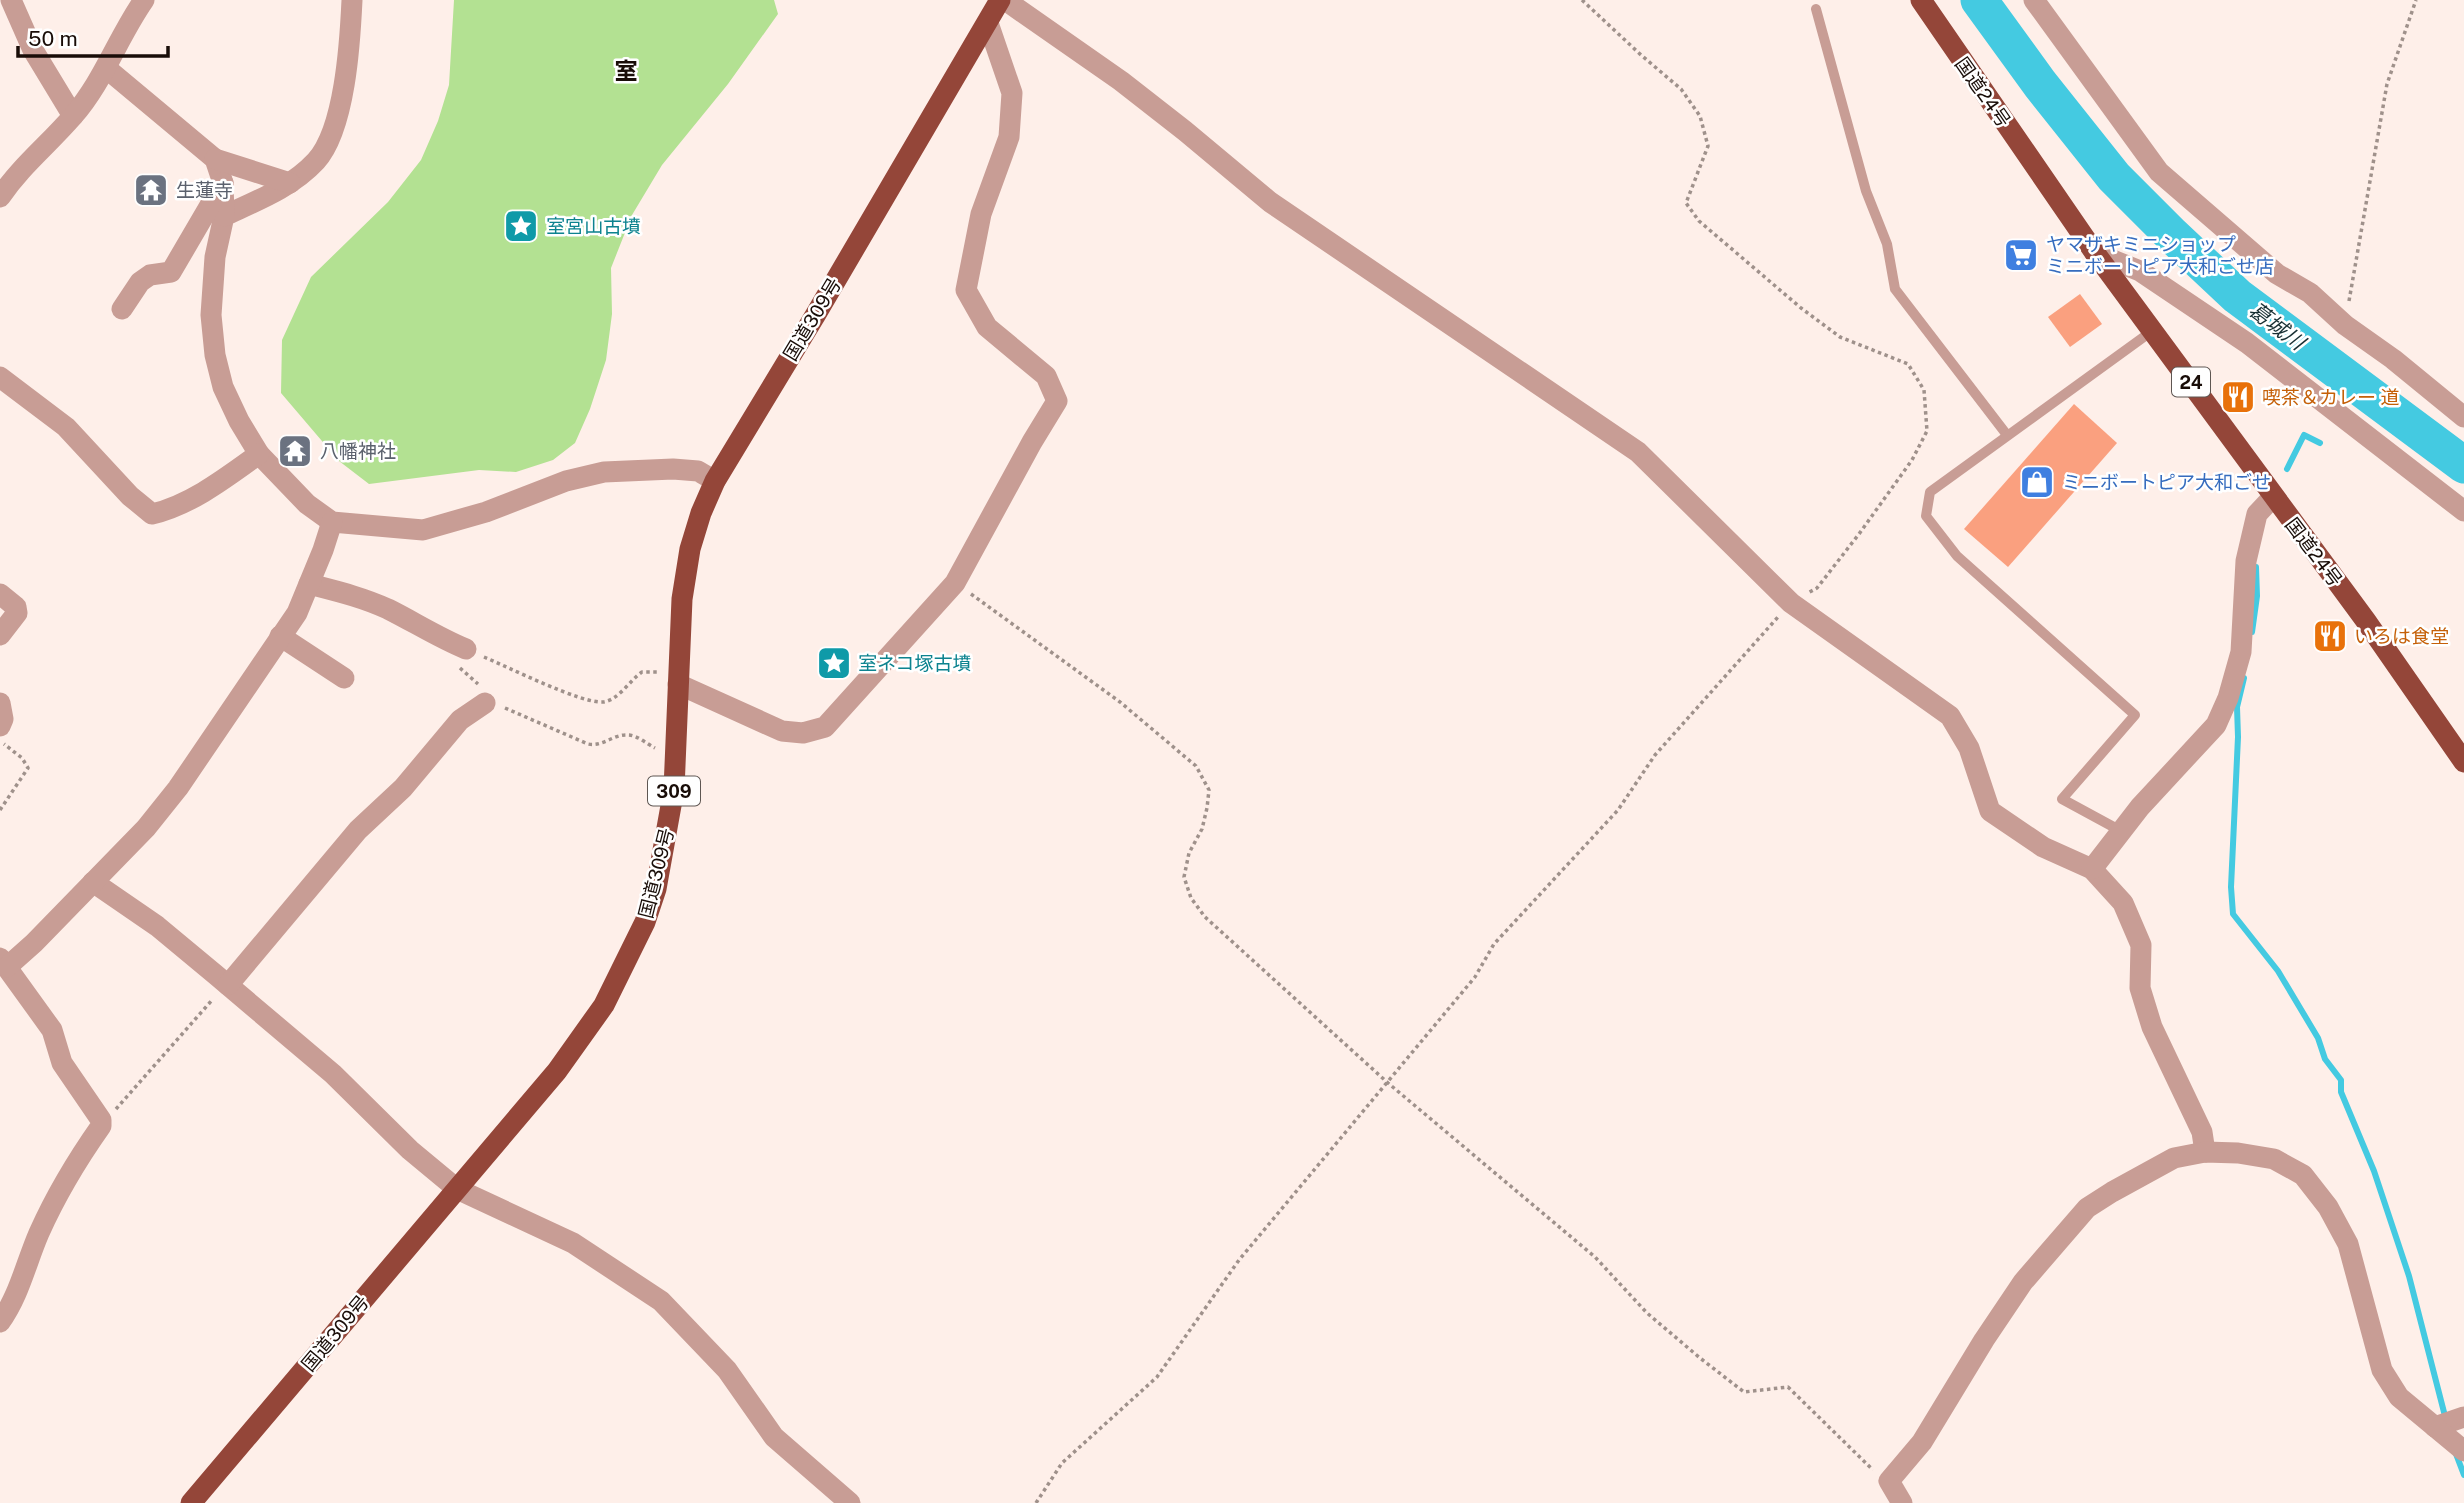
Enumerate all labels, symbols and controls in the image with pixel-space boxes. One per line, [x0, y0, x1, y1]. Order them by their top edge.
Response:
scale bar [18, 14, 168, 58]
text: 50 m [28, 26, 78, 51]
street label: 国道24号 [1951, 53, 2015, 131]
district label: 室 [615, 57, 638, 84]
temple icon: 生蓮寺 [132, 171, 170, 209]
place label: 生蓮寺 [176, 179, 233, 201]
place icon: 室宮山古墳 [502, 207, 540, 245]
place label: 室宮山古墳 [546, 215, 641, 237]
place label: ヤマザキミニショップ ミニボートピア大和ごせ店 [2046, 233, 2274, 277]
supermarket icon: ヤマザキミニショップ ミニボートピア大和ごせ店 [2002, 236, 2040, 274]
street label: 国道309号 [779, 274, 845, 364]
water label: 葛城川 [2244, 297, 2311, 356]
road number: 24 [2172, 368, 2210, 396]
restaurant icon: 喫茶＆カレー 道 [2219, 378, 2257, 416]
place label: 喫茶＆カレー 道 [2262, 386, 2400, 408]
temple icon: 八幡神社 [276, 432, 314, 470]
place label: 八幡神社 [320, 440, 396, 462]
shop icon: ミニボートピア大和ごせ [2018, 463, 2056, 501]
place label: ミニボートピア大和ごせ [2062, 471, 2271, 493]
street label: 国道24号 [2281, 513, 2347, 591]
restaurant icon: いろは食堂 [2311, 617, 2349, 655]
place label: いろは食堂 [2354, 625, 2449, 647]
place icon: 室ネコ塚古墳 [815, 644, 853, 682]
place label: 室ネコ塚古墳 [858, 652, 972, 674]
road number: 309 [648, 776, 700, 806]
street label: 国道309号 [634, 826, 678, 920]
street label: 国道309号 [297, 1291, 373, 1375]

